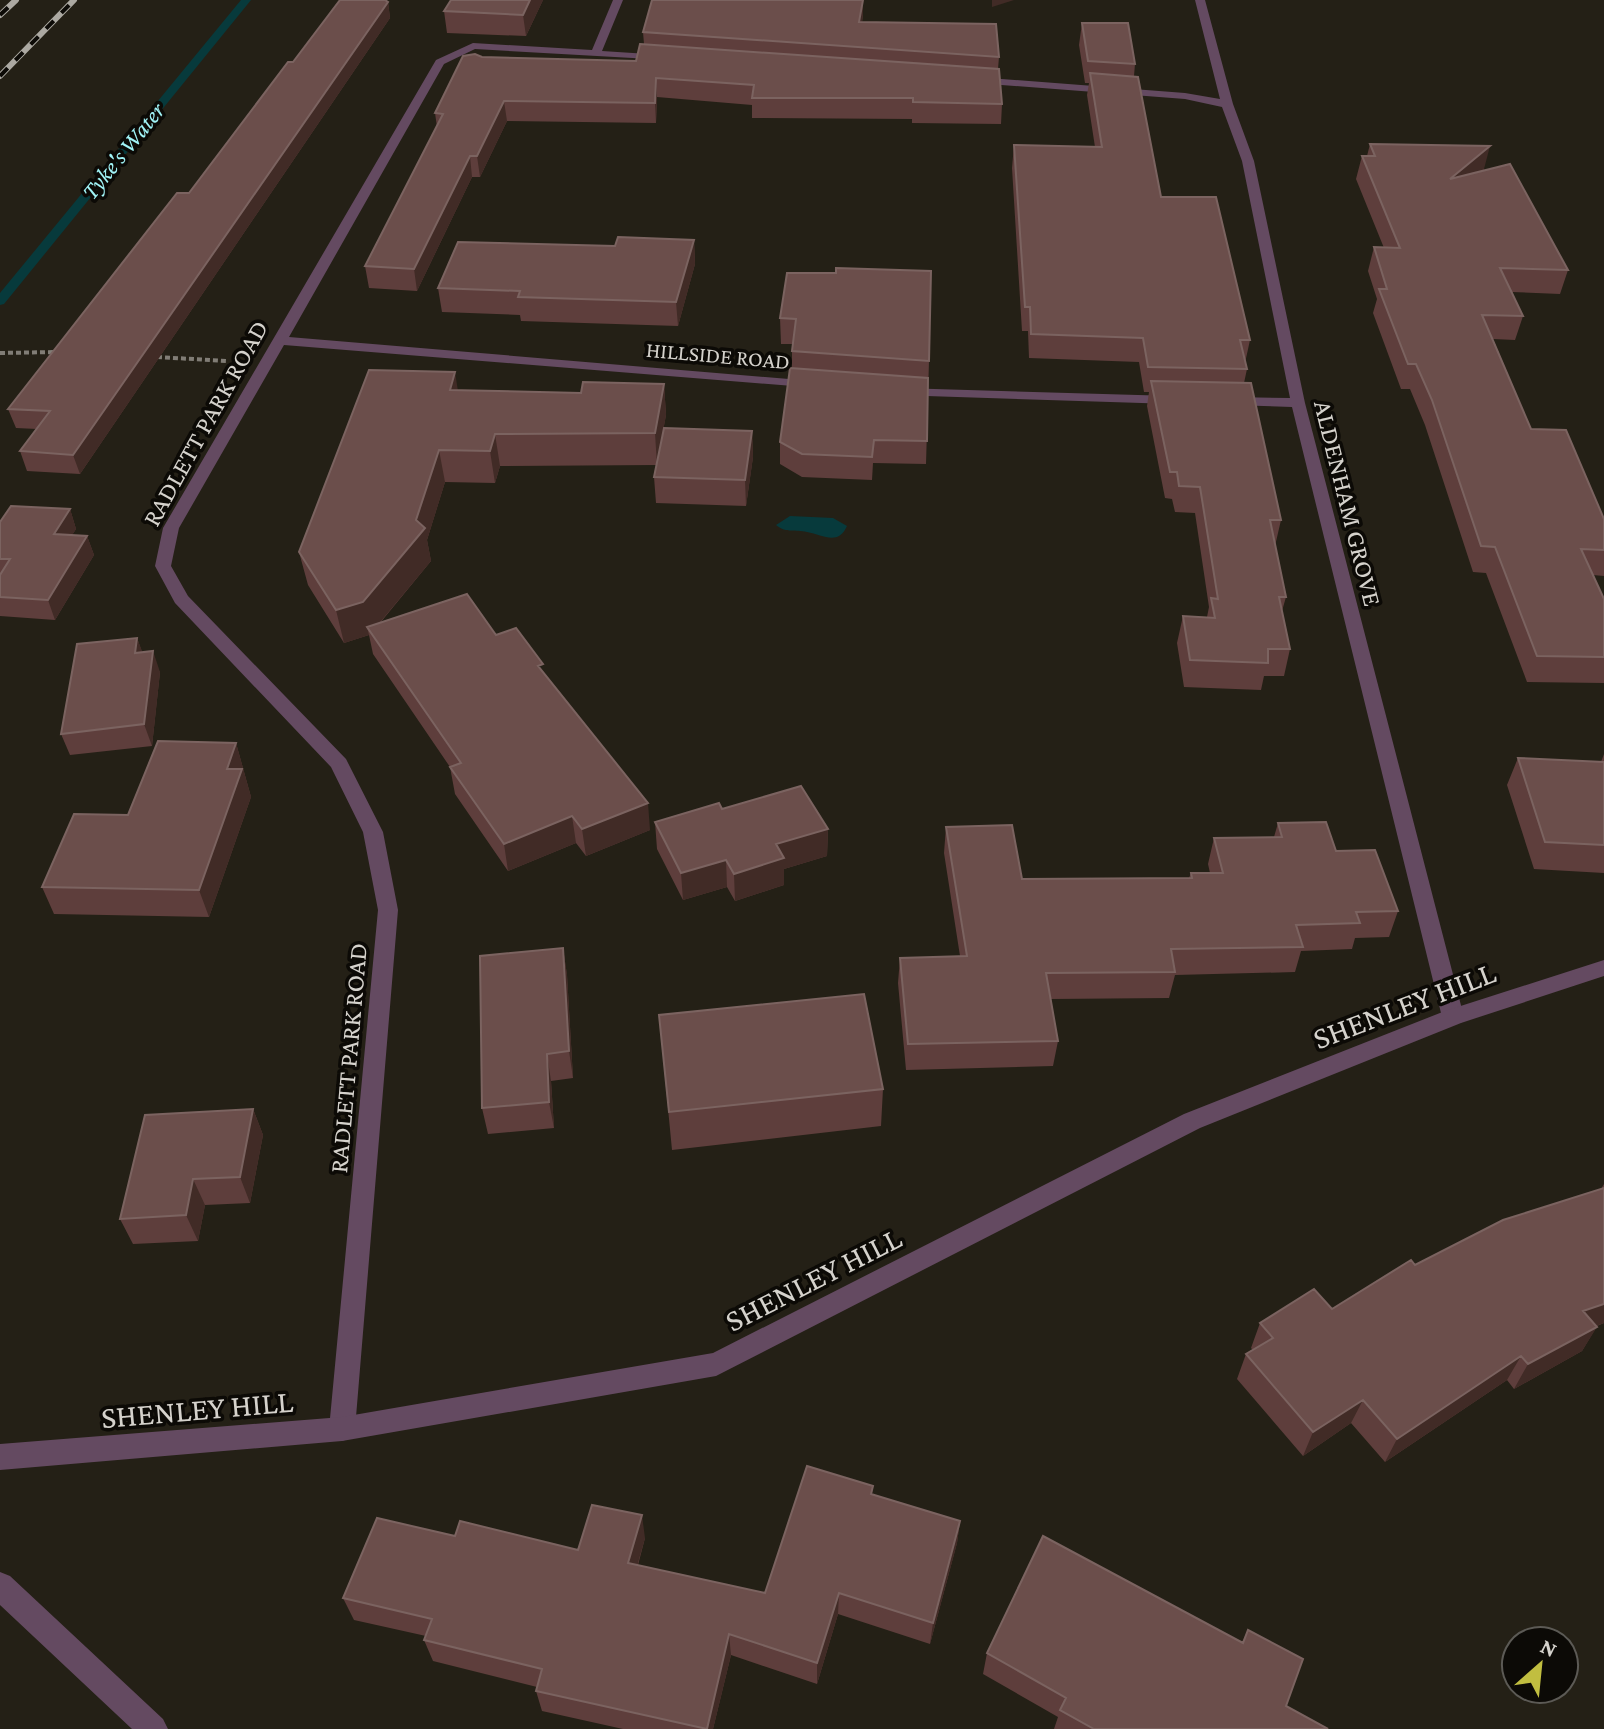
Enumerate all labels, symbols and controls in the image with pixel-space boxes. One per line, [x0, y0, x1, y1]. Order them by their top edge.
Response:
water label: Tyke's Water [76, 97, 170, 204]
street label: RADLETT PARK ROAD [137, 315, 274, 531]
street label: HILLSIDE ROAD [645, 337, 791, 374]
street label: ALDENHAM GROVE [1308, 397, 1387, 609]
street label: RADLETT PARK ROAD [324, 942, 373, 1174]
street label: SHENLEY HILL [1308, 954, 1500, 1056]
street label: SHENLEY HILL [719, 1219, 907, 1339]
street label: SHENLEY HILL [99, 1383, 295, 1435]
north arrow [1500, 1625, 1580, 1705]
text: N [1536, 1633, 1561, 1662]

